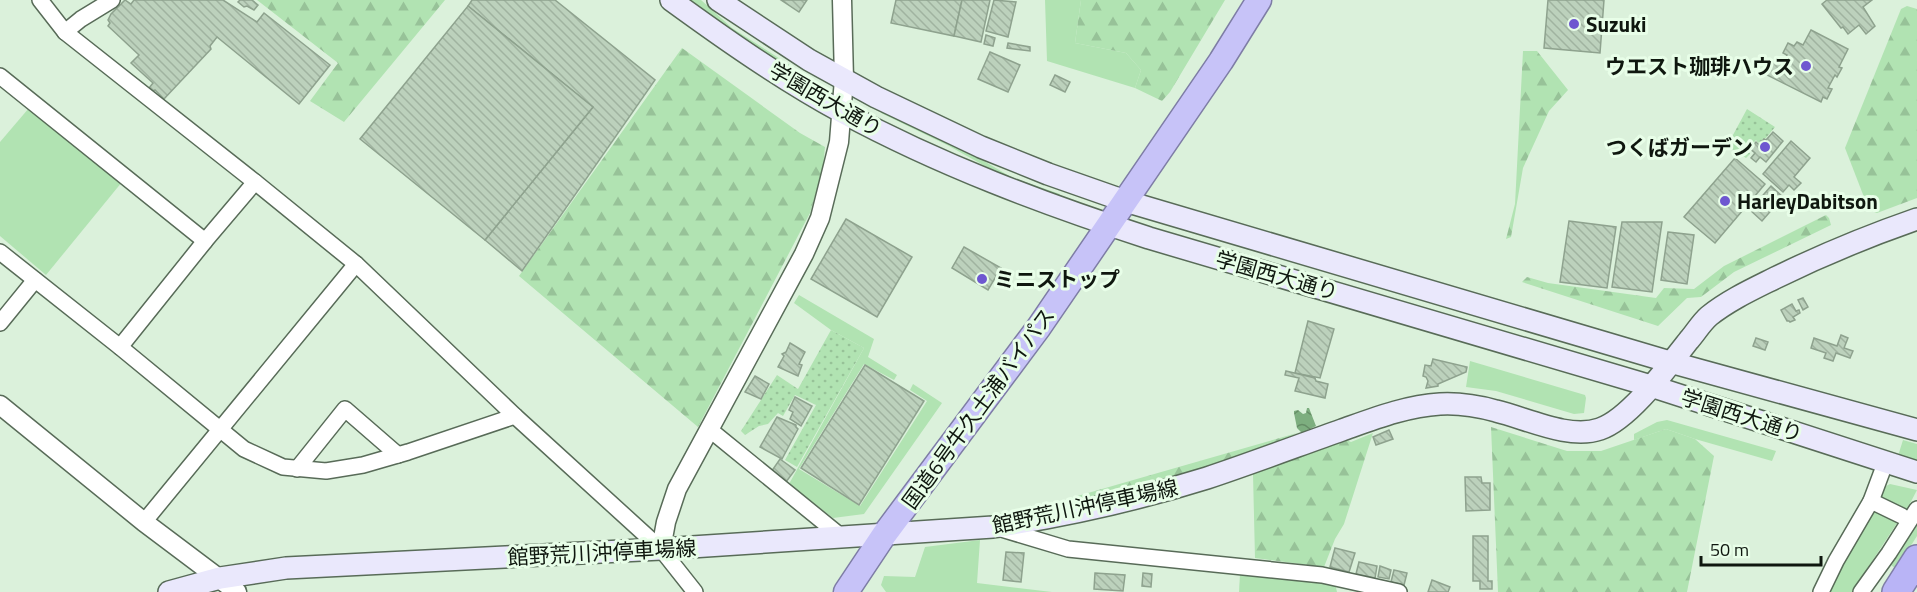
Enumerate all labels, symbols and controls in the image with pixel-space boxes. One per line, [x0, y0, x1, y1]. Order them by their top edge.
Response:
place label: Suzuki [1586, 8, 1646, 40]
marker: Suzuki [1567, 17, 1581, 31]
place label: ウエスト珈琲ハウス [1605, 50, 1794, 82]
street label: 学園西大通り [763, 54, 889, 144]
marker: ウエスト珈琲ハウス [1799, 59, 1813, 73]
place label: つくばガーデン [1606, 131, 1753, 163]
marker: つくばガーデン [1758, 140, 1772, 154]
place label: HarleyDabitson [1737, 185, 1878, 217]
marker: HarleyDabitson [1718, 194, 1732, 208]
street label: 学園西大通り [1212, 242, 1342, 308]
place label: ミニストップ [994, 263, 1120, 295]
marker: ミニストップ [975, 272, 989, 286]
street label: 国道6号牛久土浦バイパス [894, 301, 1062, 515]
street label: 学園西大通り [1677, 380, 1807, 450]
street label: 館野荒川沖停車場線 [989, 471, 1181, 541]
scale bar [1701, 529, 1821, 567]
street label: 館野荒川沖停車場線 [507, 531, 697, 573]
text: 50 m [1710, 536, 1749, 563]

